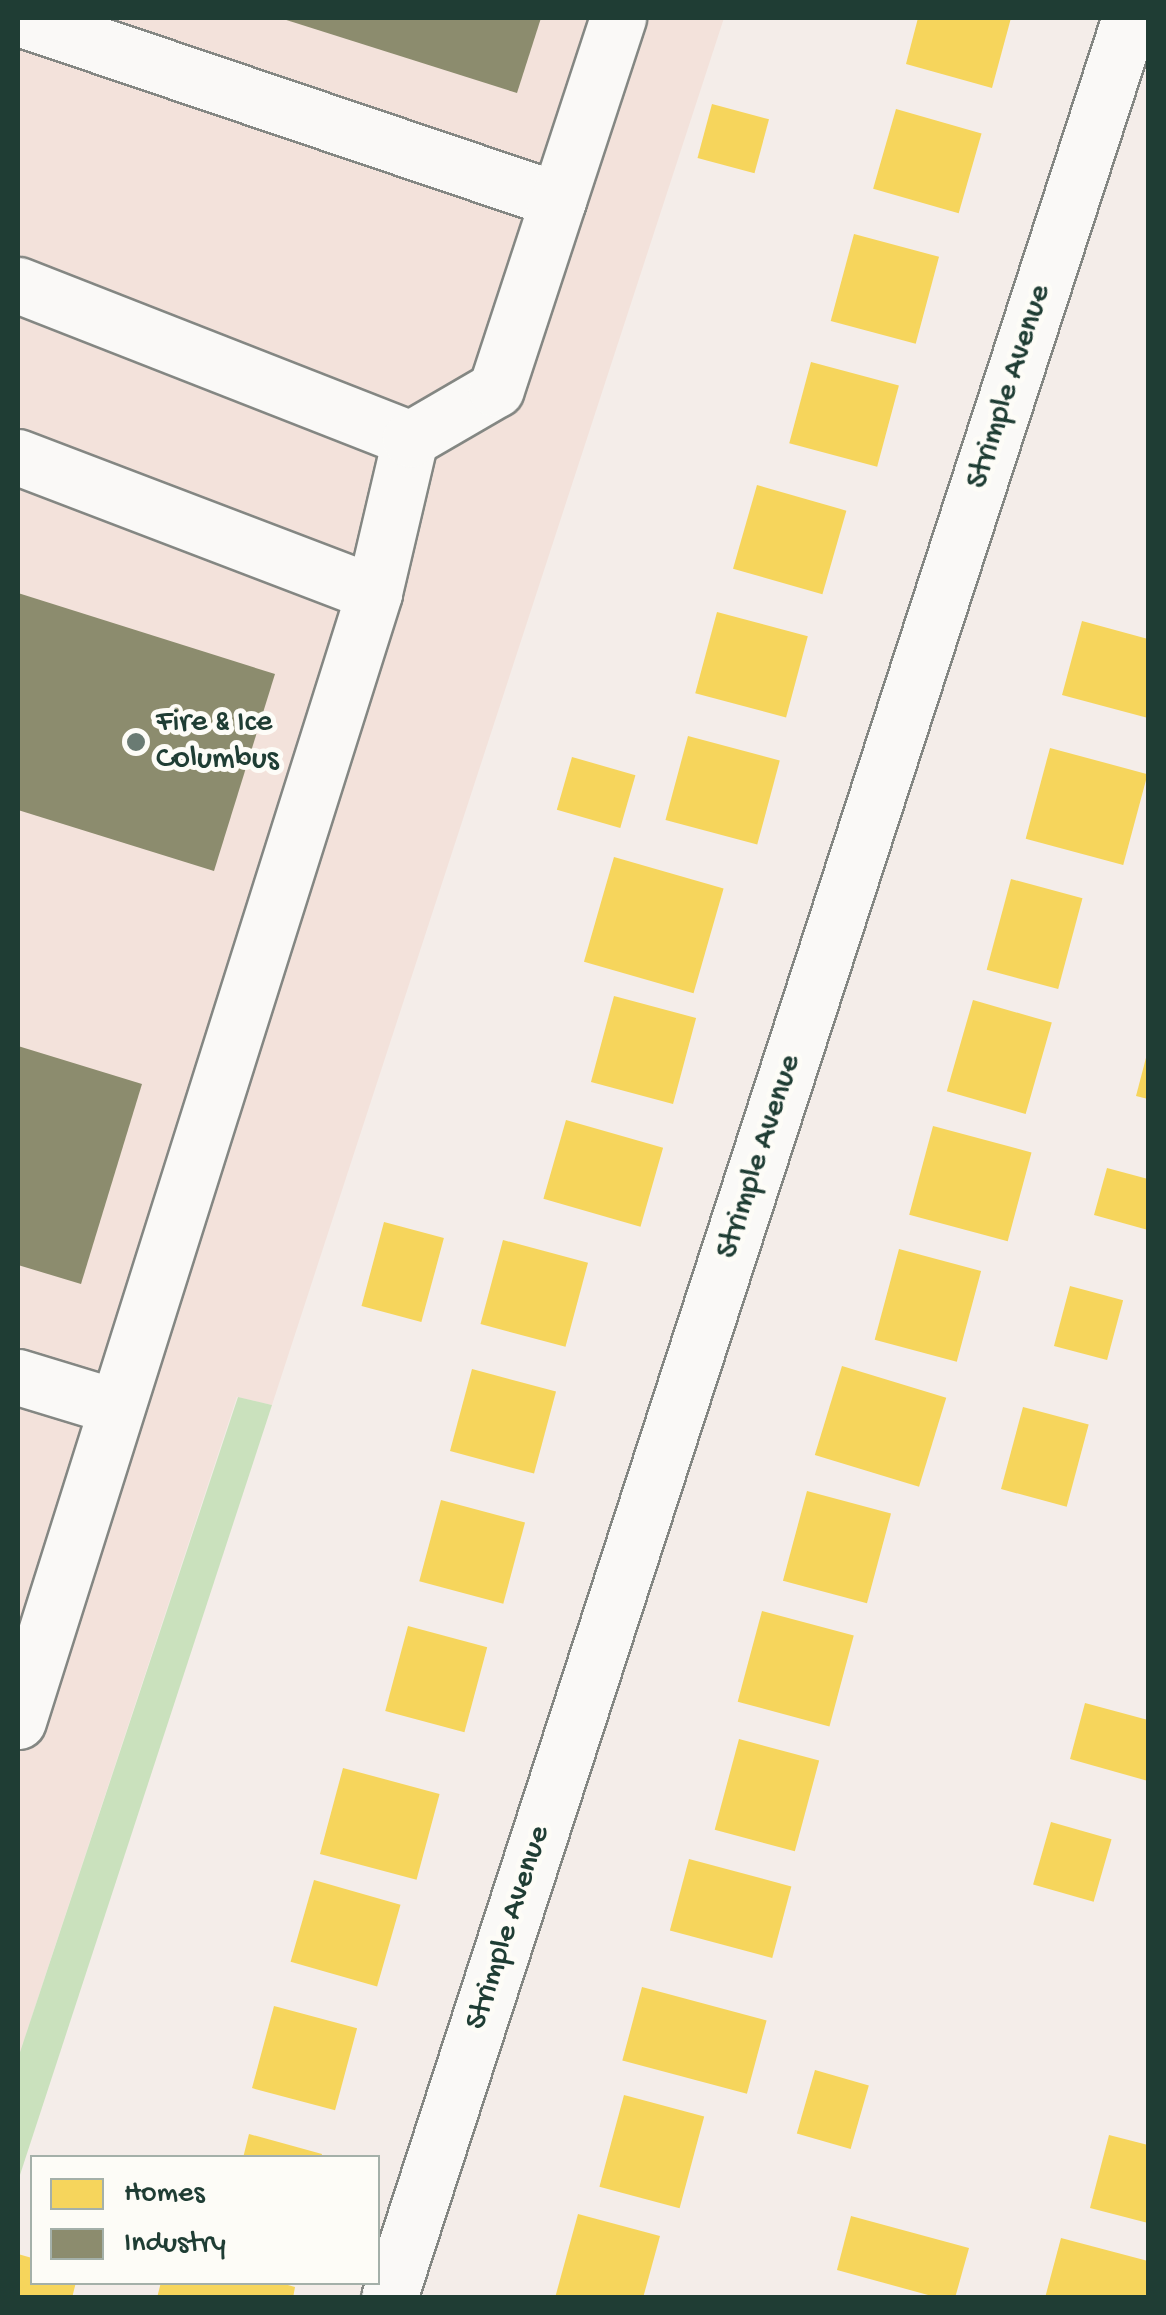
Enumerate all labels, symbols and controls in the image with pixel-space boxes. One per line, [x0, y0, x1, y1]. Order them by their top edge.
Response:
street label: Strimple Avenue [959, 280, 1061, 494]
place label: Fire & Ice Columbus [156, 705, 278, 780]
marker: Fire & Ice Columbus [125, 731, 147, 753]
street label: Strimple Avenue [709, 1050, 811, 1264]
street label: Strimple Avenue [458, 1821, 560, 2035]
legend [30, 2155, 380, 2285]
text: Homes [124, 2177, 205, 2212]
text: Industry [124, 2227, 226, 2262]

